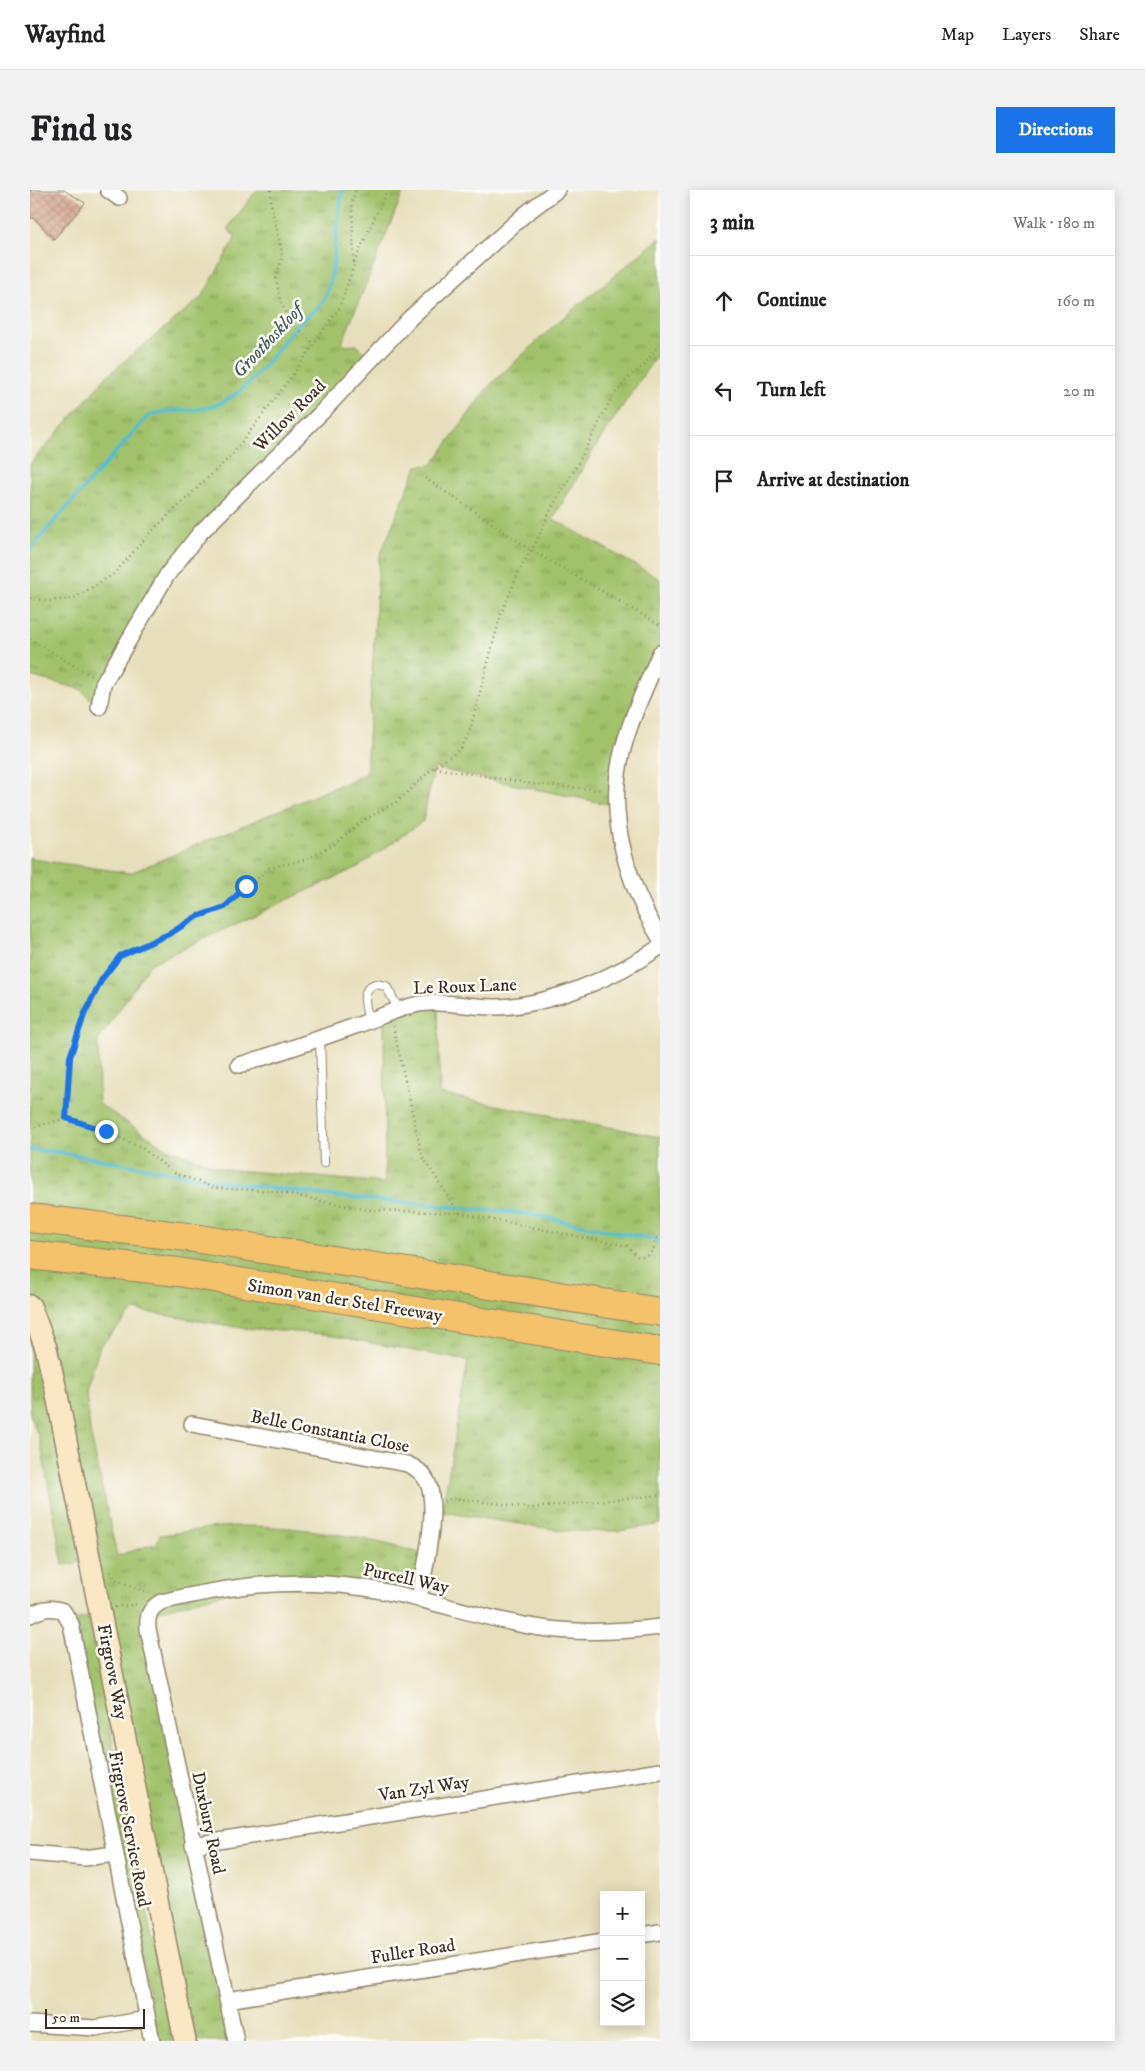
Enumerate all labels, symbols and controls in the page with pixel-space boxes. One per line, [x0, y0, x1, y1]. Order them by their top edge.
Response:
text: Wayfind [25, 20, 105, 50]
text: Map [941, 24, 974, 46]
text: Layers [1002, 24, 1051, 46]
text: Share [1079, 24, 1120, 46]
button: Directions [996, 107, 1115, 153]
text: Find us [30, 108, 132, 152]
text: 3 min [710, 210, 755, 236]
text: Walk · 180 m [1013, 213, 1095, 233]
icon: ahead [710, 287, 738, 315]
text: Continue [757, 289, 827, 312]
text: 160 m [1057, 291, 1095, 311]
water label: Grootboskloof [228, 295, 312, 383]
street label: Willow Road [249, 375, 331, 457]
icon: left [710, 377, 738, 405]
text: Turn left [757, 379, 826, 402]
text: 20 m [1063, 381, 1095, 401]
icon: arrive [710, 467, 738, 495]
text: Arrive at destination [757, 469, 909, 492]
route start [235, 875, 258, 898]
street label: Le Roux Lane [413, 974, 517, 1000]
route end [95, 1120, 118, 1143]
street label: Simon van der Stel Freeway [246, 1275, 444, 1327]
street label: Belle Constantia Close [249, 1406, 411, 1458]
street label: Purcell Way [361, 1559, 451, 1599]
street label: Firgrove Way [92, 1622, 132, 1722]
street label: Firgrove Service Road [103, 1749, 155, 1909]
street label: Duxbury Road [186, 1770, 230, 1876]
street label: Van Zyl Way [376, 1771, 471, 1807]
map controls [600, 1891, 645, 2026]
button: + [600, 1891, 645, 1936]
street label: Fuller Road [369, 1934, 457, 1970]
button: − [600, 1936, 645, 1981]
button: layers [600, 1981, 645, 2026]
scale bar [45, 2006, 145, 2029]
text: 50 m [52, 2009, 80, 2027]

